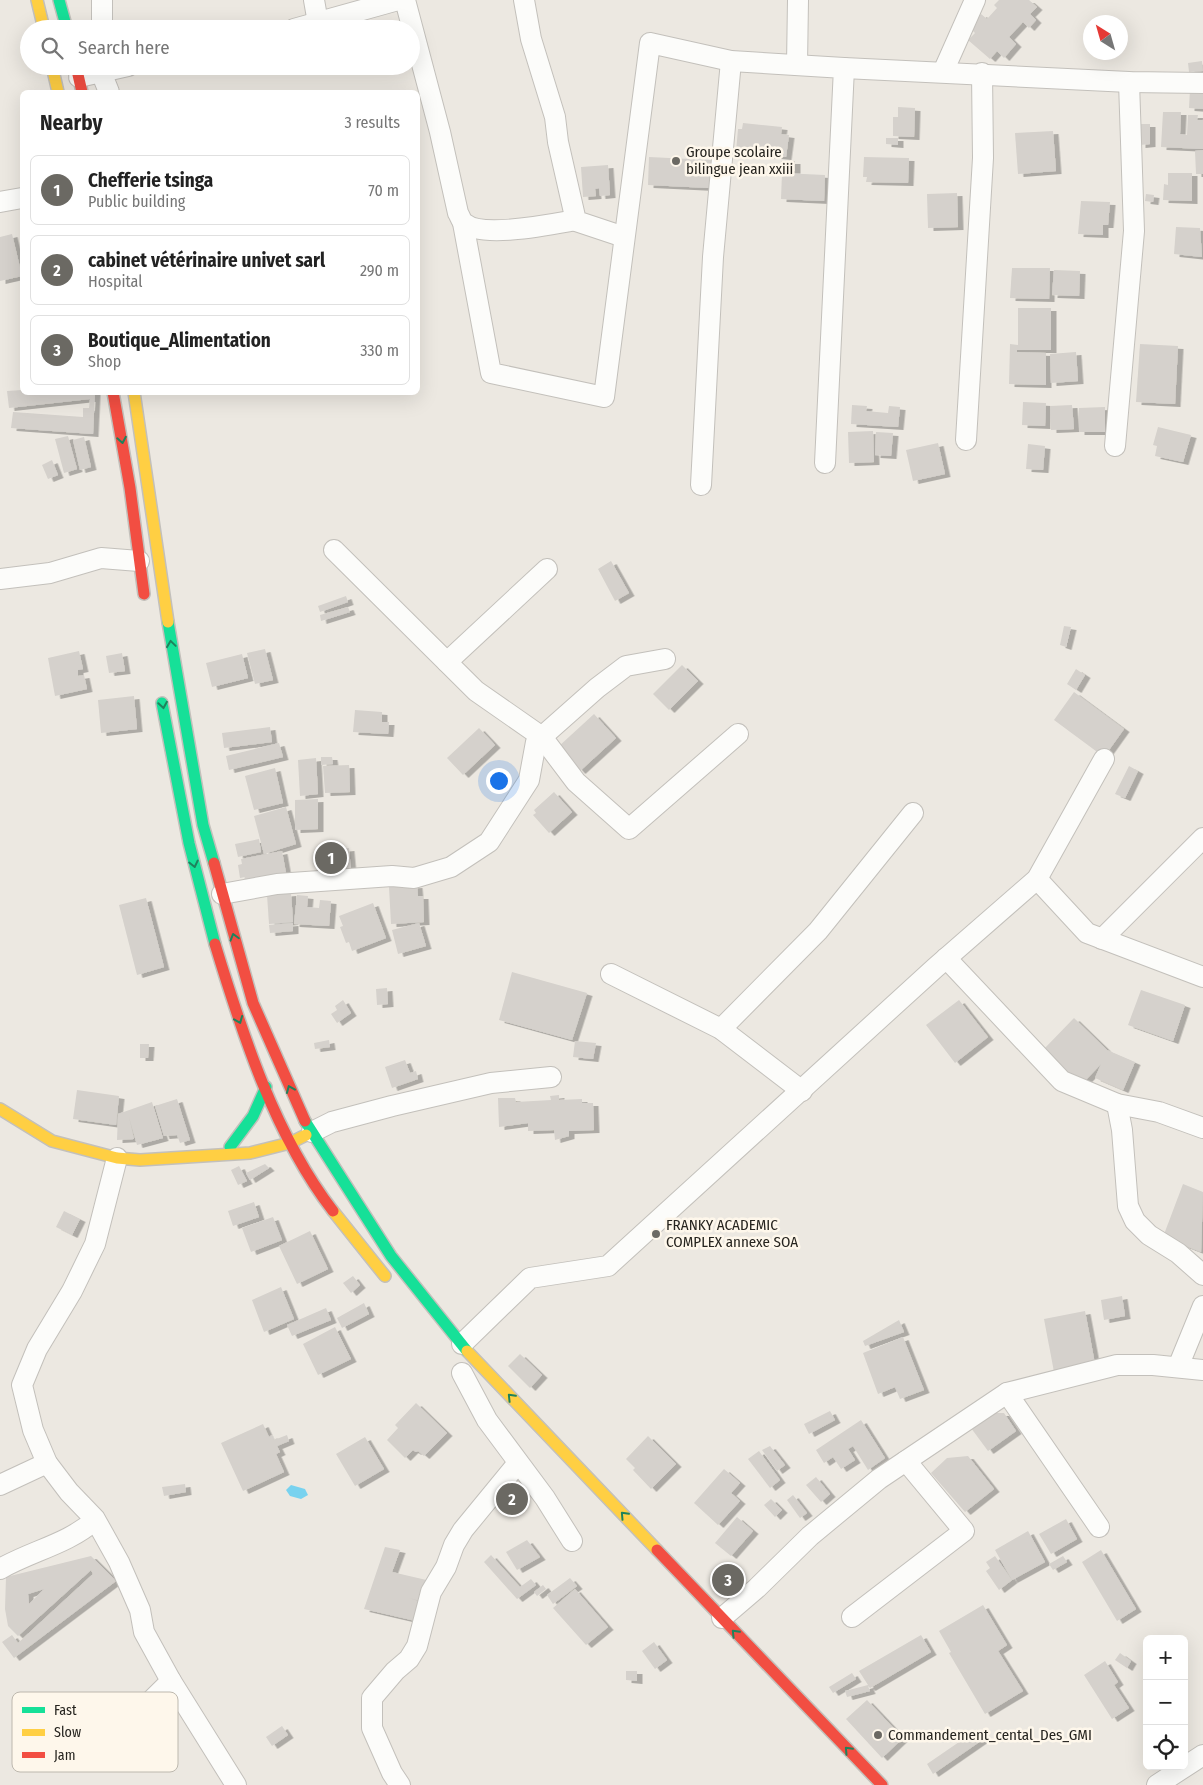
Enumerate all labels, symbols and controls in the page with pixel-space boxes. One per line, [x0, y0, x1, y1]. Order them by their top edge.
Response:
north arrow [1083, 15, 1128, 60]
search box [20, 20, 420, 75]
icon: search [38, 34, 66, 62]
text: Search here [78, 36, 170, 59]
text: Nearby [40, 110, 102, 136]
text: 3 results [344, 113, 400, 132]
place label: Groupe scolaire bilingue jean xxiii [686, 143, 793, 178]
marker: Groupe scolaire bilingue jean xxiii [670, 155, 682, 167]
text: Chefferie tsinga [88, 169, 213, 192]
text: 1 [54, 181, 60, 200]
text: 70 m [368, 181, 399, 200]
text: Public building [88, 192, 185, 211]
text: cabinet vétérinaire univet sarl [88, 249, 325, 272]
text: 2 [53, 261, 61, 280]
text: 290 m [360, 261, 399, 280]
text: Hospital [88, 272, 143, 291]
text: Boutique_Alimentation [88, 329, 271, 352]
text: 3 [53, 341, 61, 360]
text: 330 m [360, 341, 399, 360]
text: Shop [88, 352, 121, 371]
one-way arrow [116, 436, 126, 445]
one-way arrow [166, 640, 176, 649]
one-way arrow [157, 700, 167, 709]
your location [486, 768, 512, 794]
pin: 1 [315, 839, 347, 877]
one-way arrow [188, 860, 199, 869]
one-way arrow [230, 933, 240, 941]
one-way arrow [232, 1015, 243, 1024]
one-way arrow [285, 1085, 296, 1094]
place label: FRANKY ACADEMIC COMPLEX annexe SOA [666, 1216, 798, 1251]
marker: FRANKY ACADEMIC COMPLEX annexe SOA [650, 1228, 662, 1240]
one-way arrow [508, 1394, 517, 1403]
pin: 2 [496, 1480, 528, 1518]
one-way arrow [621, 1511, 630, 1520]
pin: 3 [712, 1561, 744, 1599]
one-way arrow [732, 1629, 741, 1638]
map controls [1143, 1635, 1188, 1770]
button: + [1143, 1635, 1188, 1680]
button: − [1143, 1680, 1188, 1725]
legend [12, 1692, 178, 1772]
text: Fast [54, 1702, 77, 1719]
text: Slow [54, 1724, 81, 1741]
button: locate [1143, 1725, 1188, 1770]
place label: Commandement_cental_Des_GMI [888, 1726, 1092, 1744]
marker: Commandement_cental_Des_GMI [872, 1729, 884, 1741]
one-way arrow [845, 1746, 854, 1755]
text: Jam [54, 1747, 75, 1764]

